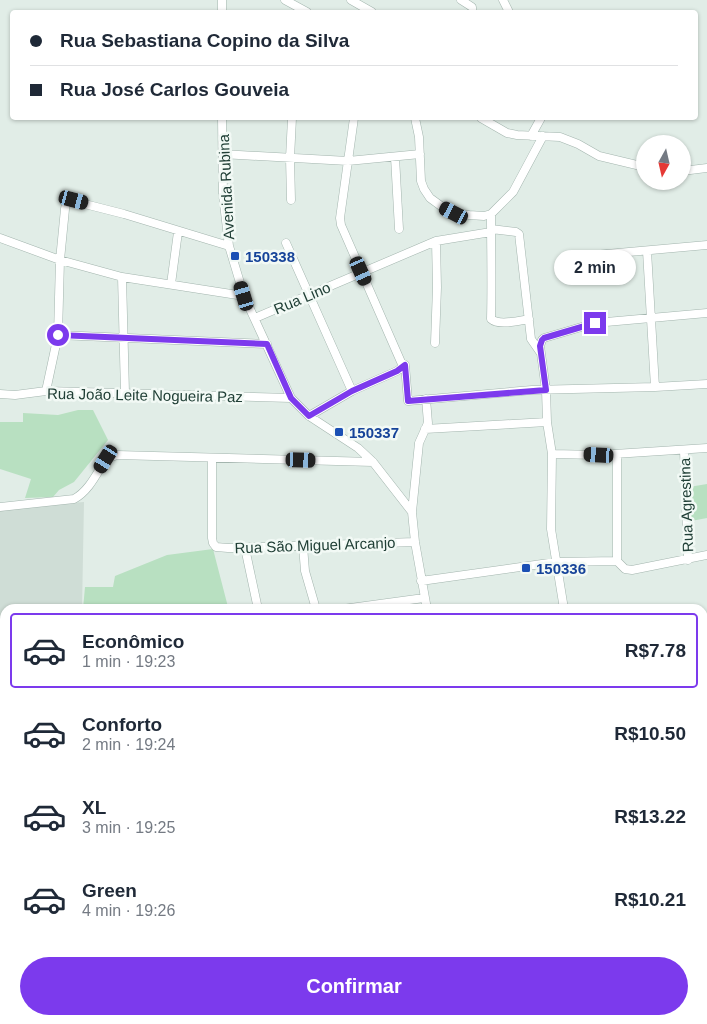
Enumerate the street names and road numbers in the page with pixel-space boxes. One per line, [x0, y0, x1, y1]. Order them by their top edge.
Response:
street label: Avenida Rubina [215, 133, 237, 240]
street label: Rua Lino [271, 278, 333, 318]
street label: Rua João Leite Nogueira Paz [47, 385, 243, 405]
street label: Rua Agrestina [676, 457, 696, 552]
street label: Rua São Miguel Arcanjo [234, 534, 396, 556]

